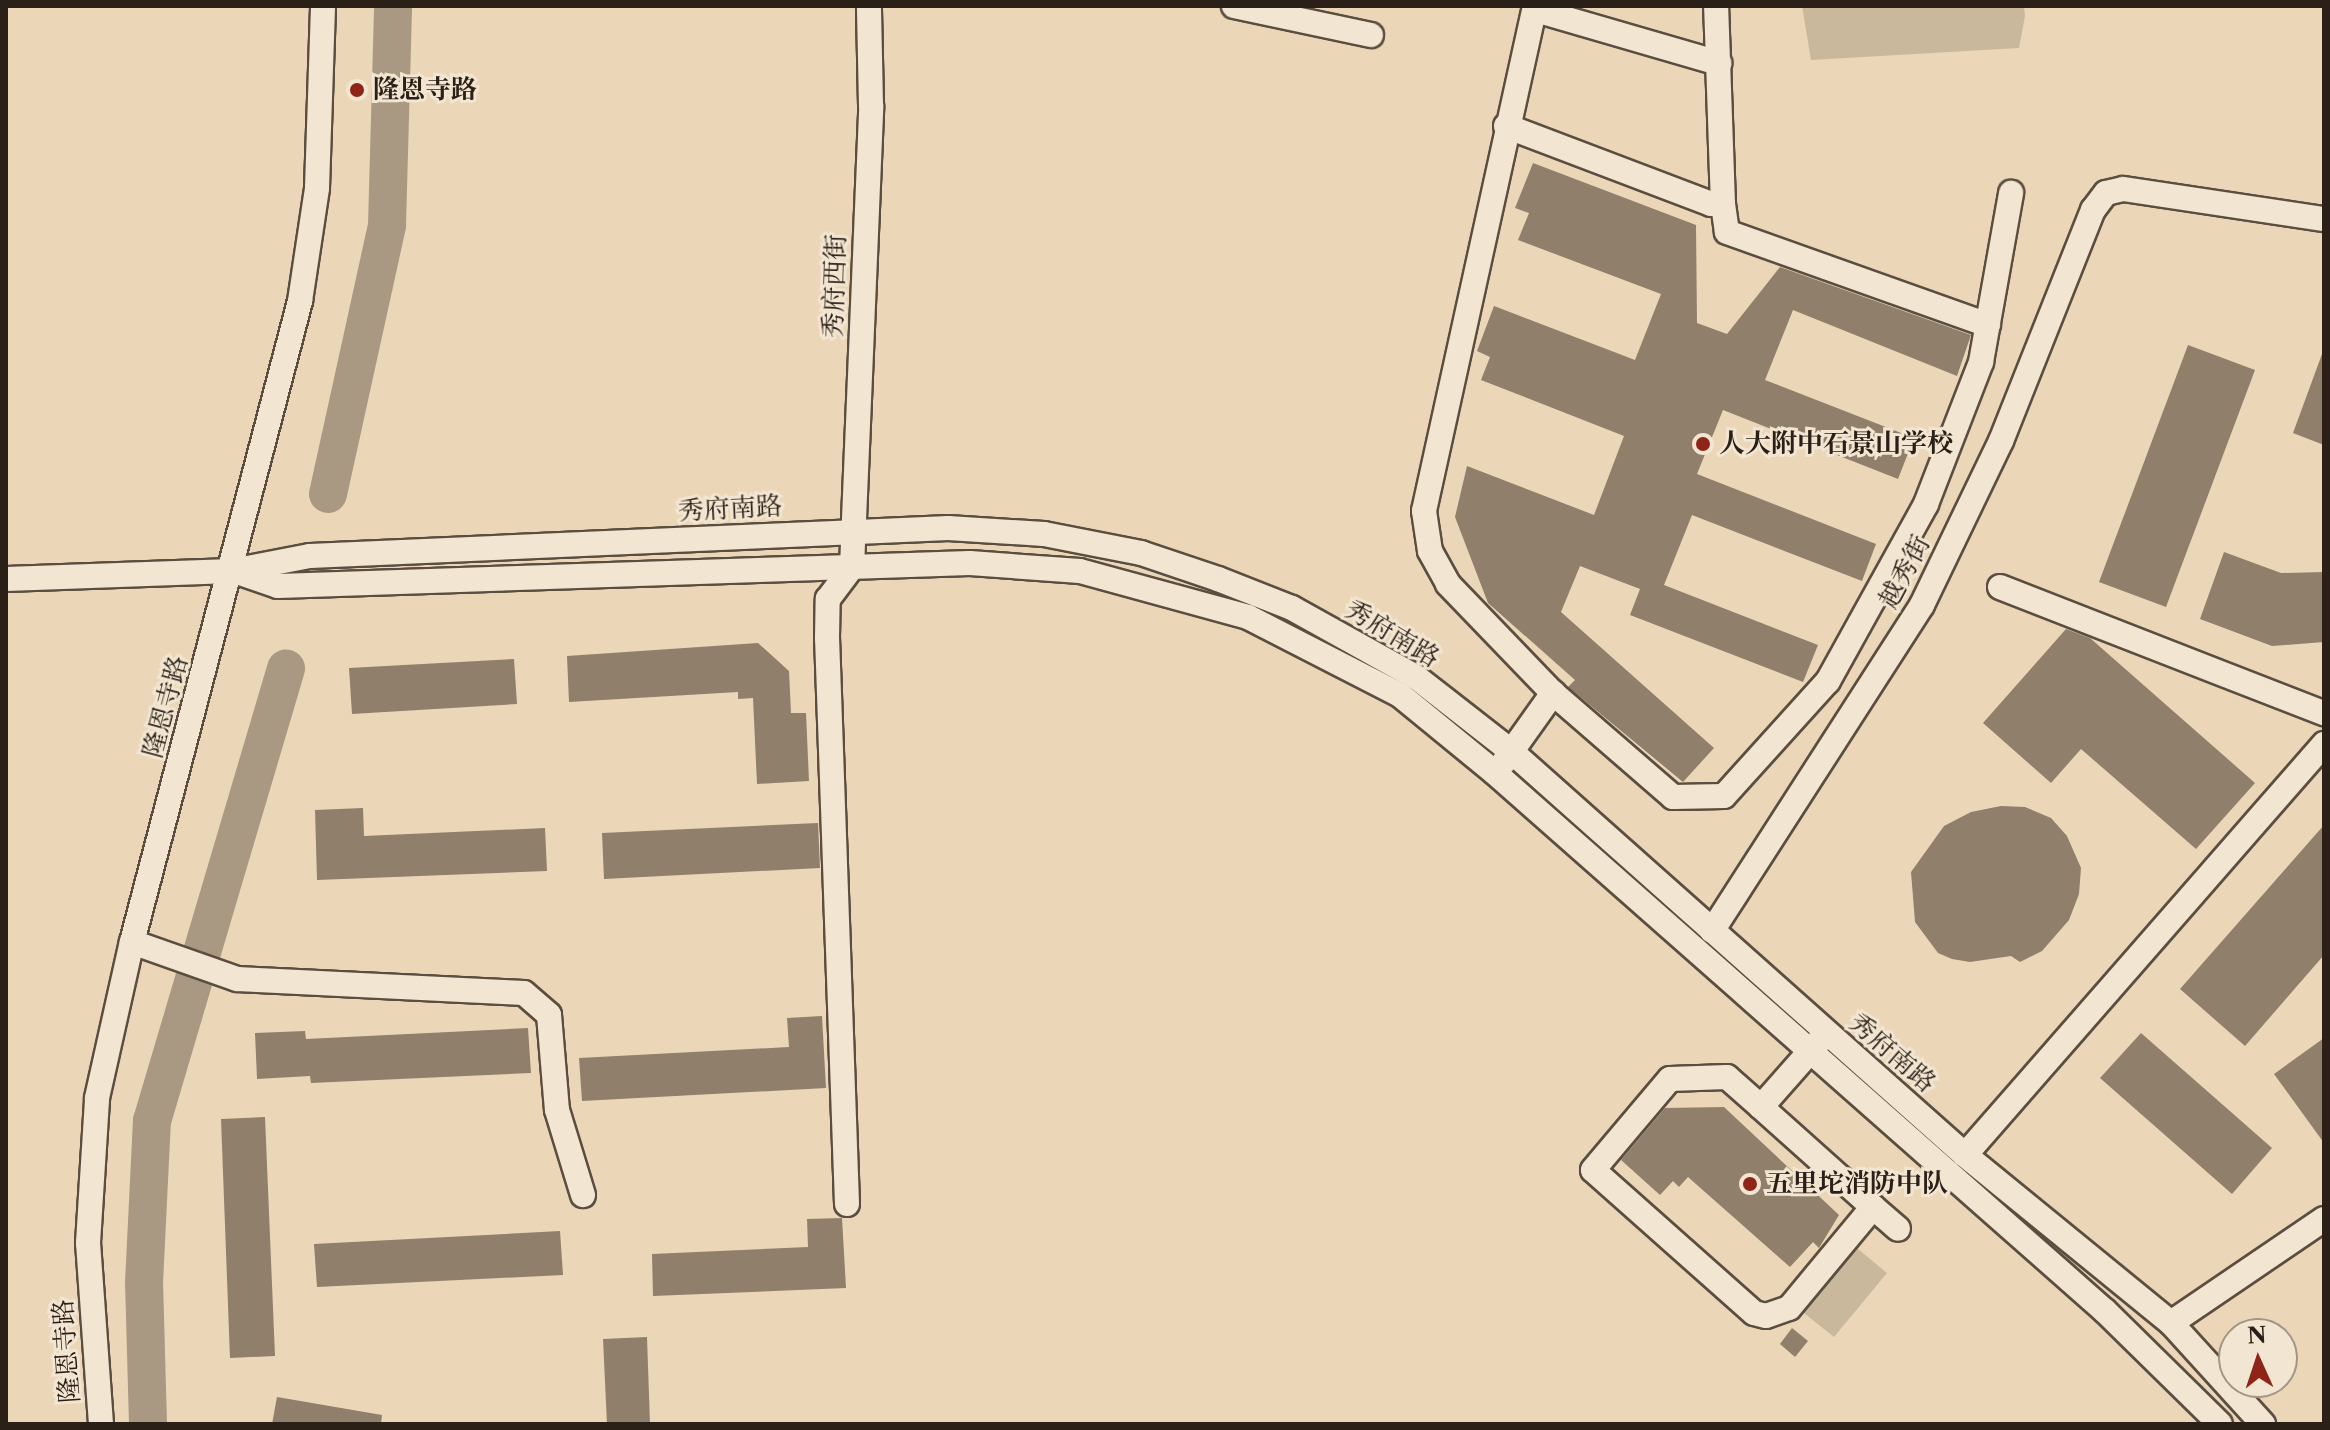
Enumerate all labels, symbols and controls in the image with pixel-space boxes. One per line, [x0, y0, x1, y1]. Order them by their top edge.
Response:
place label: 隆恩寺路 [373, 74, 477, 106]
marker: 隆恩寺路 [348, 81, 366, 99]
street label: 秀府西街 [818, 233, 852, 339]
place label: 人大附中石景山学校 [1719, 428, 1953, 460]
marker: 人大附中石景山学校 [1694, 435, 1712, 453]
street label: 秀府南路 [677, 491, 783, 527]
street label: 越秀街 [1873, 530, 1937, 614]
street label: 秀府南路 [1339, 594, 1445, 674]
street label: 隆恩寺路 [137, 653, 195, 761]
street label: 秀府南路 [1843, 1007, 1941, 1099]
place label: 五里坨消防中队 [1766, 1168, 1948, 1200]
marker: 五里坨消防中队 [1741, 1175, 1759, 1193]
street label: 隆恩寺路 [48, 1298, 86, 1404]
north arrow [2218, 1318, 2298, 1398]
text: N [2247, 1322, 2267, 1350]

